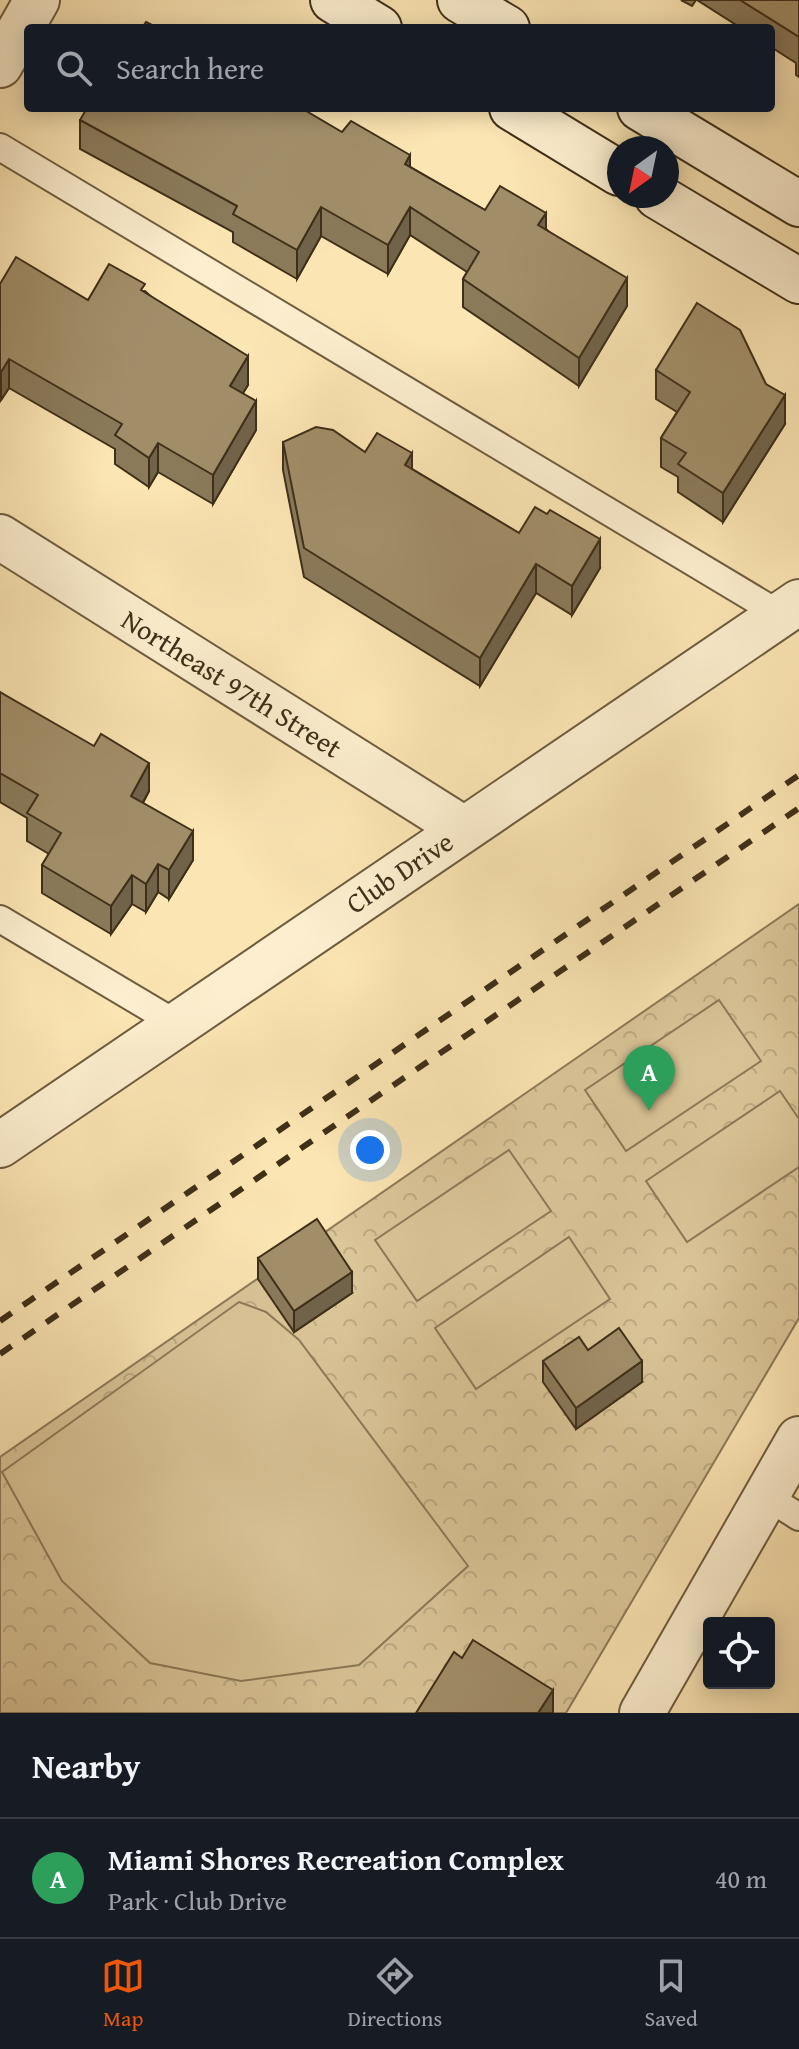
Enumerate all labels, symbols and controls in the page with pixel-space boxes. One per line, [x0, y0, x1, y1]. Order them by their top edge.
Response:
search box [24, 24, 775, 112]
icon: search [52, 46, 96, 90]
text: Search here [116, 46, 264, 90]
north arrow [607, 136, 679, 208]
street label: Northeast 97th Street [114, 599, 350, 767]
street label: Club Drive [337, 821, 461, 923]
pin: A [623, 1045, 675, 1111]
your location [350, 1130, 390, 1170]
map controls [703, 1617, 775, 1689]
button: locate [703, 1617, 775, 1689]
text: Nearby [32, 1741, 141, 1790]
text: Miami Shores Recreation Complex [108, 1837, 564, 1881]
text: A [50, 1859, 66, 1898]
text: 40 m [715, 1859, 767, 1898]
text: Park · Club Drive [108, 1881, 287, 1920]
tab: Map [101, 1954, 145, 2034]
tab: Directions [348, 1954, 442, 2034]
tab: Saved [645, 1954, 698, 2034]

